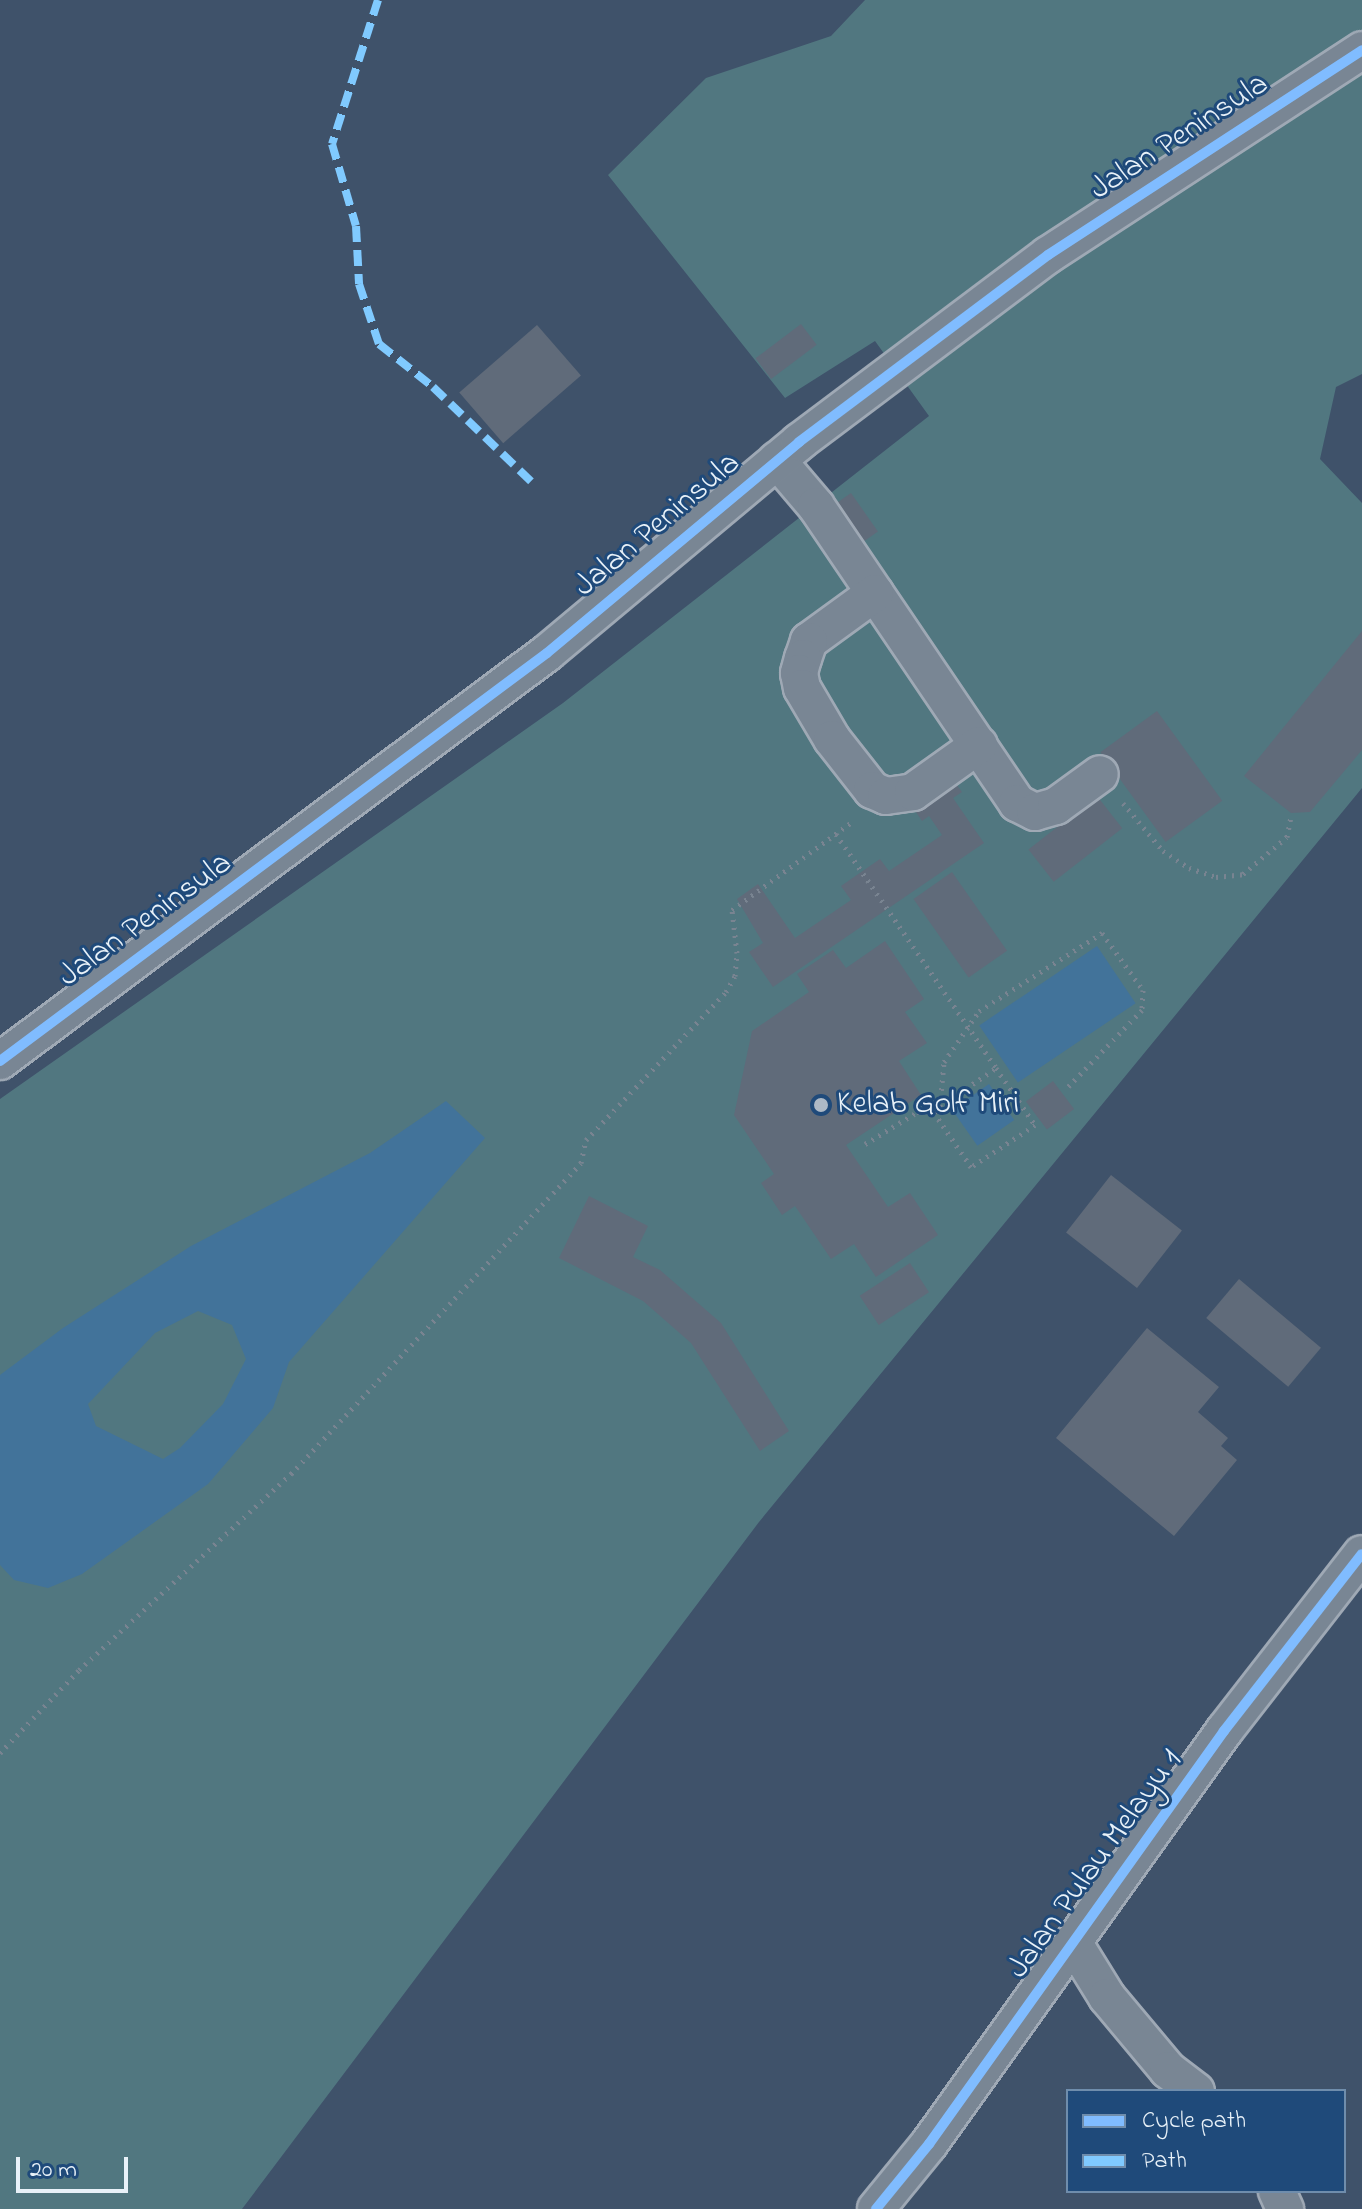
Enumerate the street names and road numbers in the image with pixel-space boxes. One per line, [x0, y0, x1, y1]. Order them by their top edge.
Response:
street label: Jalan Peninsula [1084, 66, 1276, 210]
street label: Jalan Peninsula [567, 445, 749, 607]
street label: Jalan Peninsula [52, 845, 240, 997]
street label: Jalan Pulau Melayu 1 [1000, 1743, 1192, 1987]

